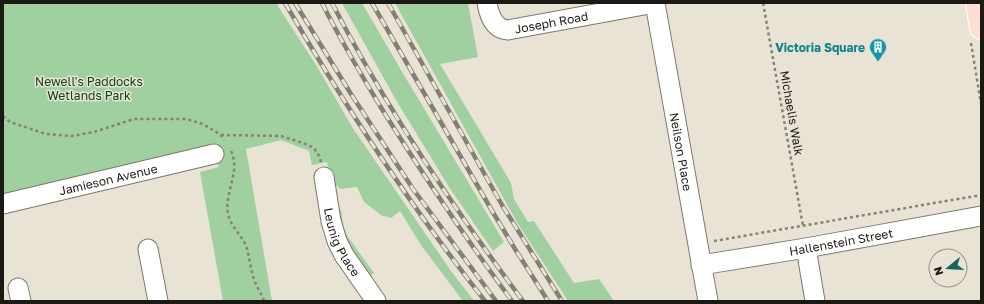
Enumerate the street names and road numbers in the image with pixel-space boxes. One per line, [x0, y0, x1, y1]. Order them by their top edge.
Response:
street label: Joseph Road [513, 8, 589, 36]
street label: Michaelis Walk [777, 69, 807, 157]
street label: Neilson Place [667, 111, 696, 192]
street label: Jamieson Avenue [57, 160, 159, 198]
street label: Leunig Place [321, 206, 364, 279]
street label: Hallenstein Street [788, 225, 894, 258]

